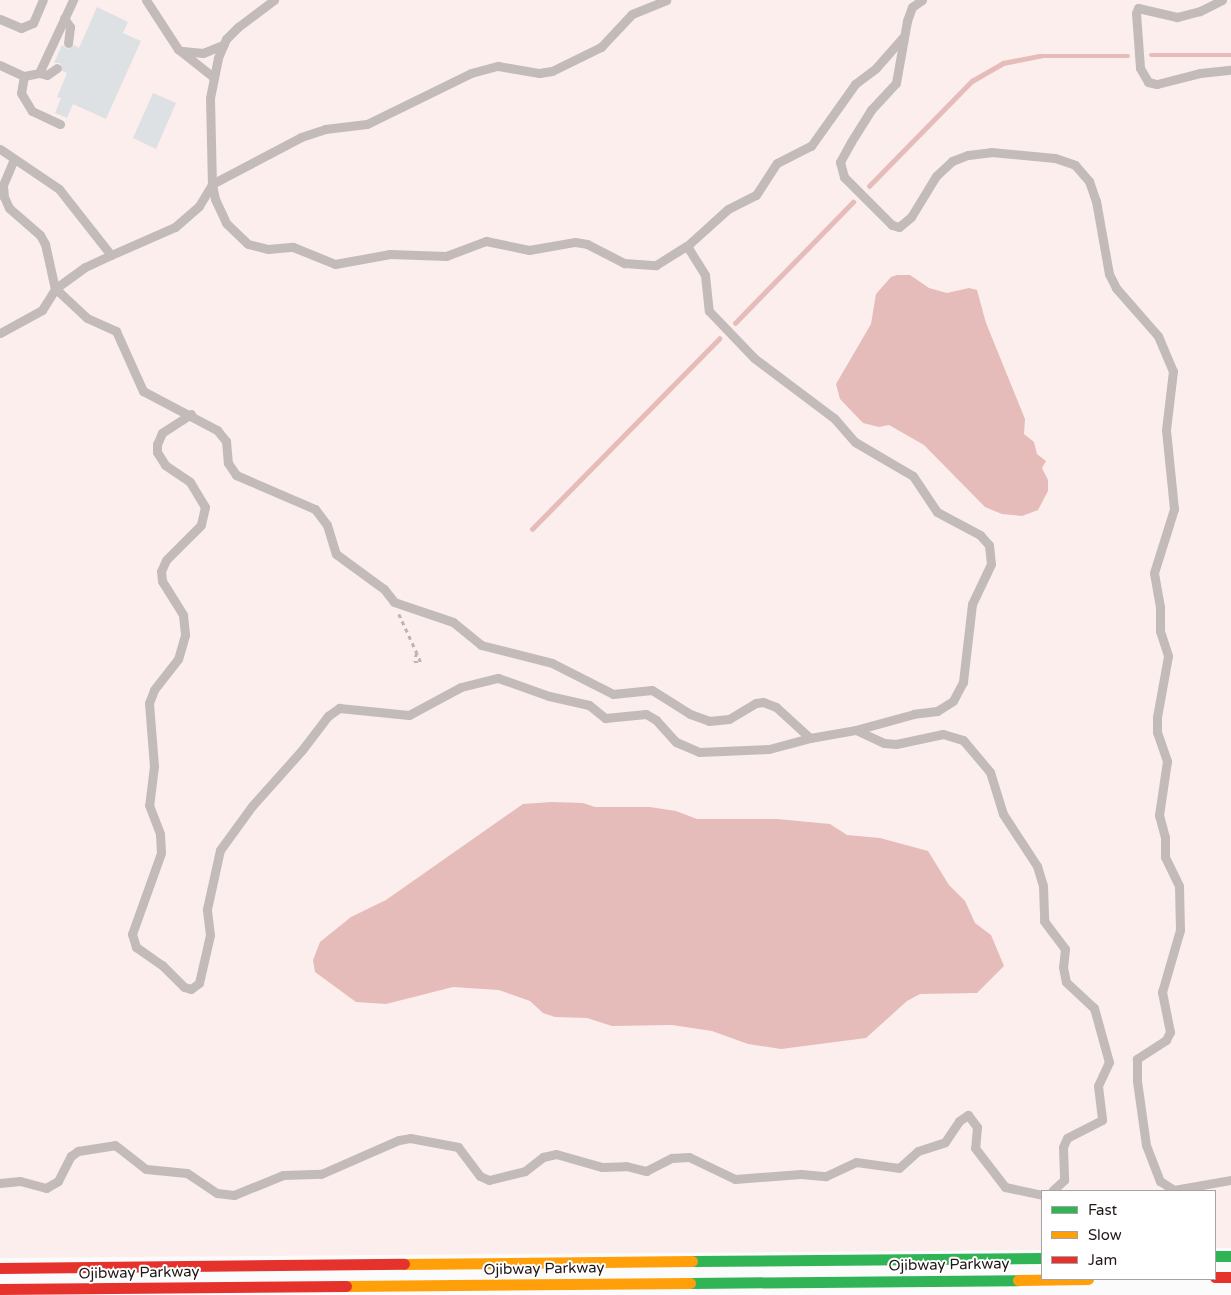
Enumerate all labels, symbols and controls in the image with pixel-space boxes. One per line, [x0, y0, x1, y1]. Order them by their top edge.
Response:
legend [1041, 1190, 1216, 1280]
text: Fast [1088, 1201, 1117, 1219]
text: Slow [1088, 1226, 1122, 1244]
text: Jam [1088, 1251, 1117, 1269]
street label: Ojibway Parkway [888, 1255, 1010, 1275]
street label: Ojibway Parkway [483, 1259, 605, 1279]
street label: Ojibway Parkway [78, 1263, 200, 1283]

